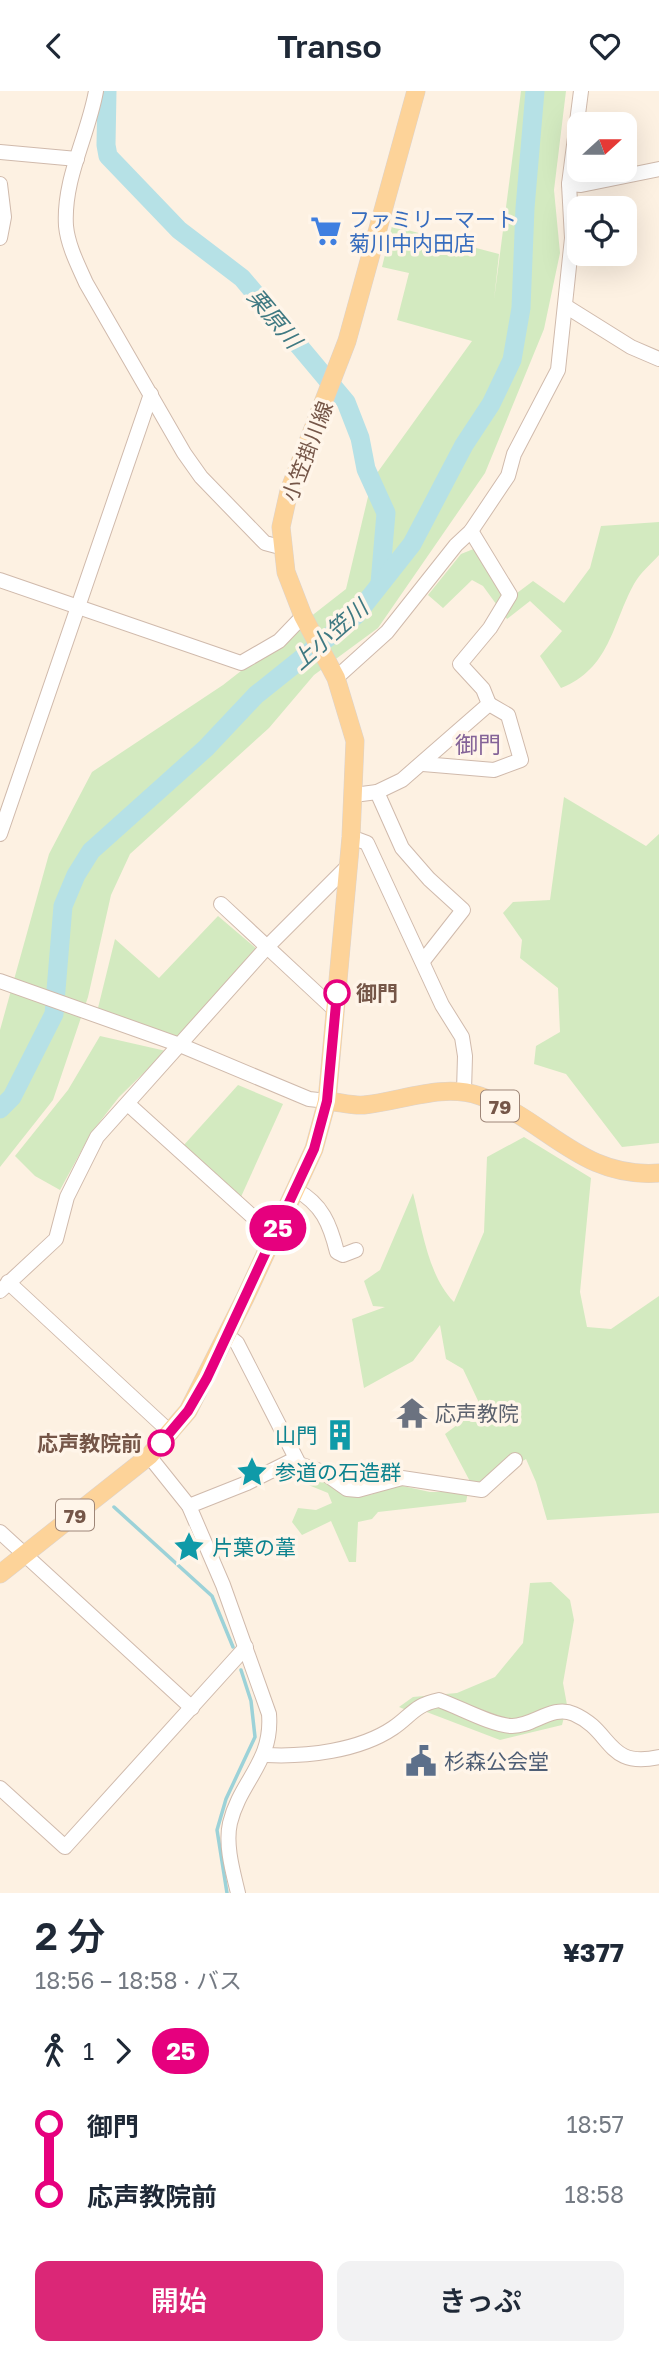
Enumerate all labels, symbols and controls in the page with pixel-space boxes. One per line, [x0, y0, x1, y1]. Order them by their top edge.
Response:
icon: back [35, 27, 73, 65]
text: Transo [277, 27, 382, 65]
icon: heart [586, 27, 624, 65]
north arrow [567, 112, 637, 182]
map controls [567, 112, 637, 266]
button: locate [567, 196, 637, 266]
place label: ファミリーマート 菊川中内田店 [349, 206, 517, 256]
supermarket icon: ファミリーマート 菊川中内田店 [309, 214, 343, 248]
water label: 栗原川 [242, 283, 310, 356]
street label: 小笠掛川線 [276, 397, 338, 505]
water label: 上小笠川 [285, 591, 375, 675]
district label: 御門 [455, 730, 501, 758]
marker: 御門 [324, 980, 350, 1006]
place label: 御門 [356, 980, 398, 1006]
road number: 79 [481, 1091, 519, 1121]
line badge: 25 [246, 1205, 310, 1251]
text: 25 [263, 1213, 293, 1242]
temple icon: 応声教院 [395, 1396, 429, 1430]
place label: 応声教院 [435, 1400, 519, 1426]
building icon: 山門 [323, 1418, 357, 1452]
place label: 山門 [275, 1422, 317, 1448]
place label: 応声教院前 [37, 1430, 142, 1456]
marker: 応声教院前 [148, 1430, 174, 1456]
place icon: 参道の石造群 [235, 1455, 269, 1489]
place label: 参道の石造群 [275, 1459, 401, 1485]
road number: 79 [56, 1499, 94, 1531]
place icon: 片葉の葦 [172, 1530, 206, 1564]
place label: 片葉の葦 [212, 1534, 296, 1560]
public building icon: 杉森公会堂 [404, 1744, 438, 1778]
place label: 杉森公会堂 [444, 1748, 549, 1774]
text: 2 分 [35, 1913, 105, 1958]
text: ¥377 [563, 1937, 624, 1968]
text: 18:56 – 18:58 · バス [35, 1966, 242, 1994]
icon: walk [35, 2032, 73, 2070]
icon: forward [104, 2032, 142, 2070]
text: 25 [166, 2036, 195, 2065]
text: 1 [83, 2037, 94, 2065]
text: 18:57 [566, 2110, 624, 2138]
text: 御門 [87, 2111, 139, 2142]
text: 18:58 [565, 2180, 624, 2208]
text: 応声教院前 [87, 2181, 217, 2212]
button: 開始 [35, 2261, 323, 2341]
button: きっぷ [337, 2261, 624, 2341]

